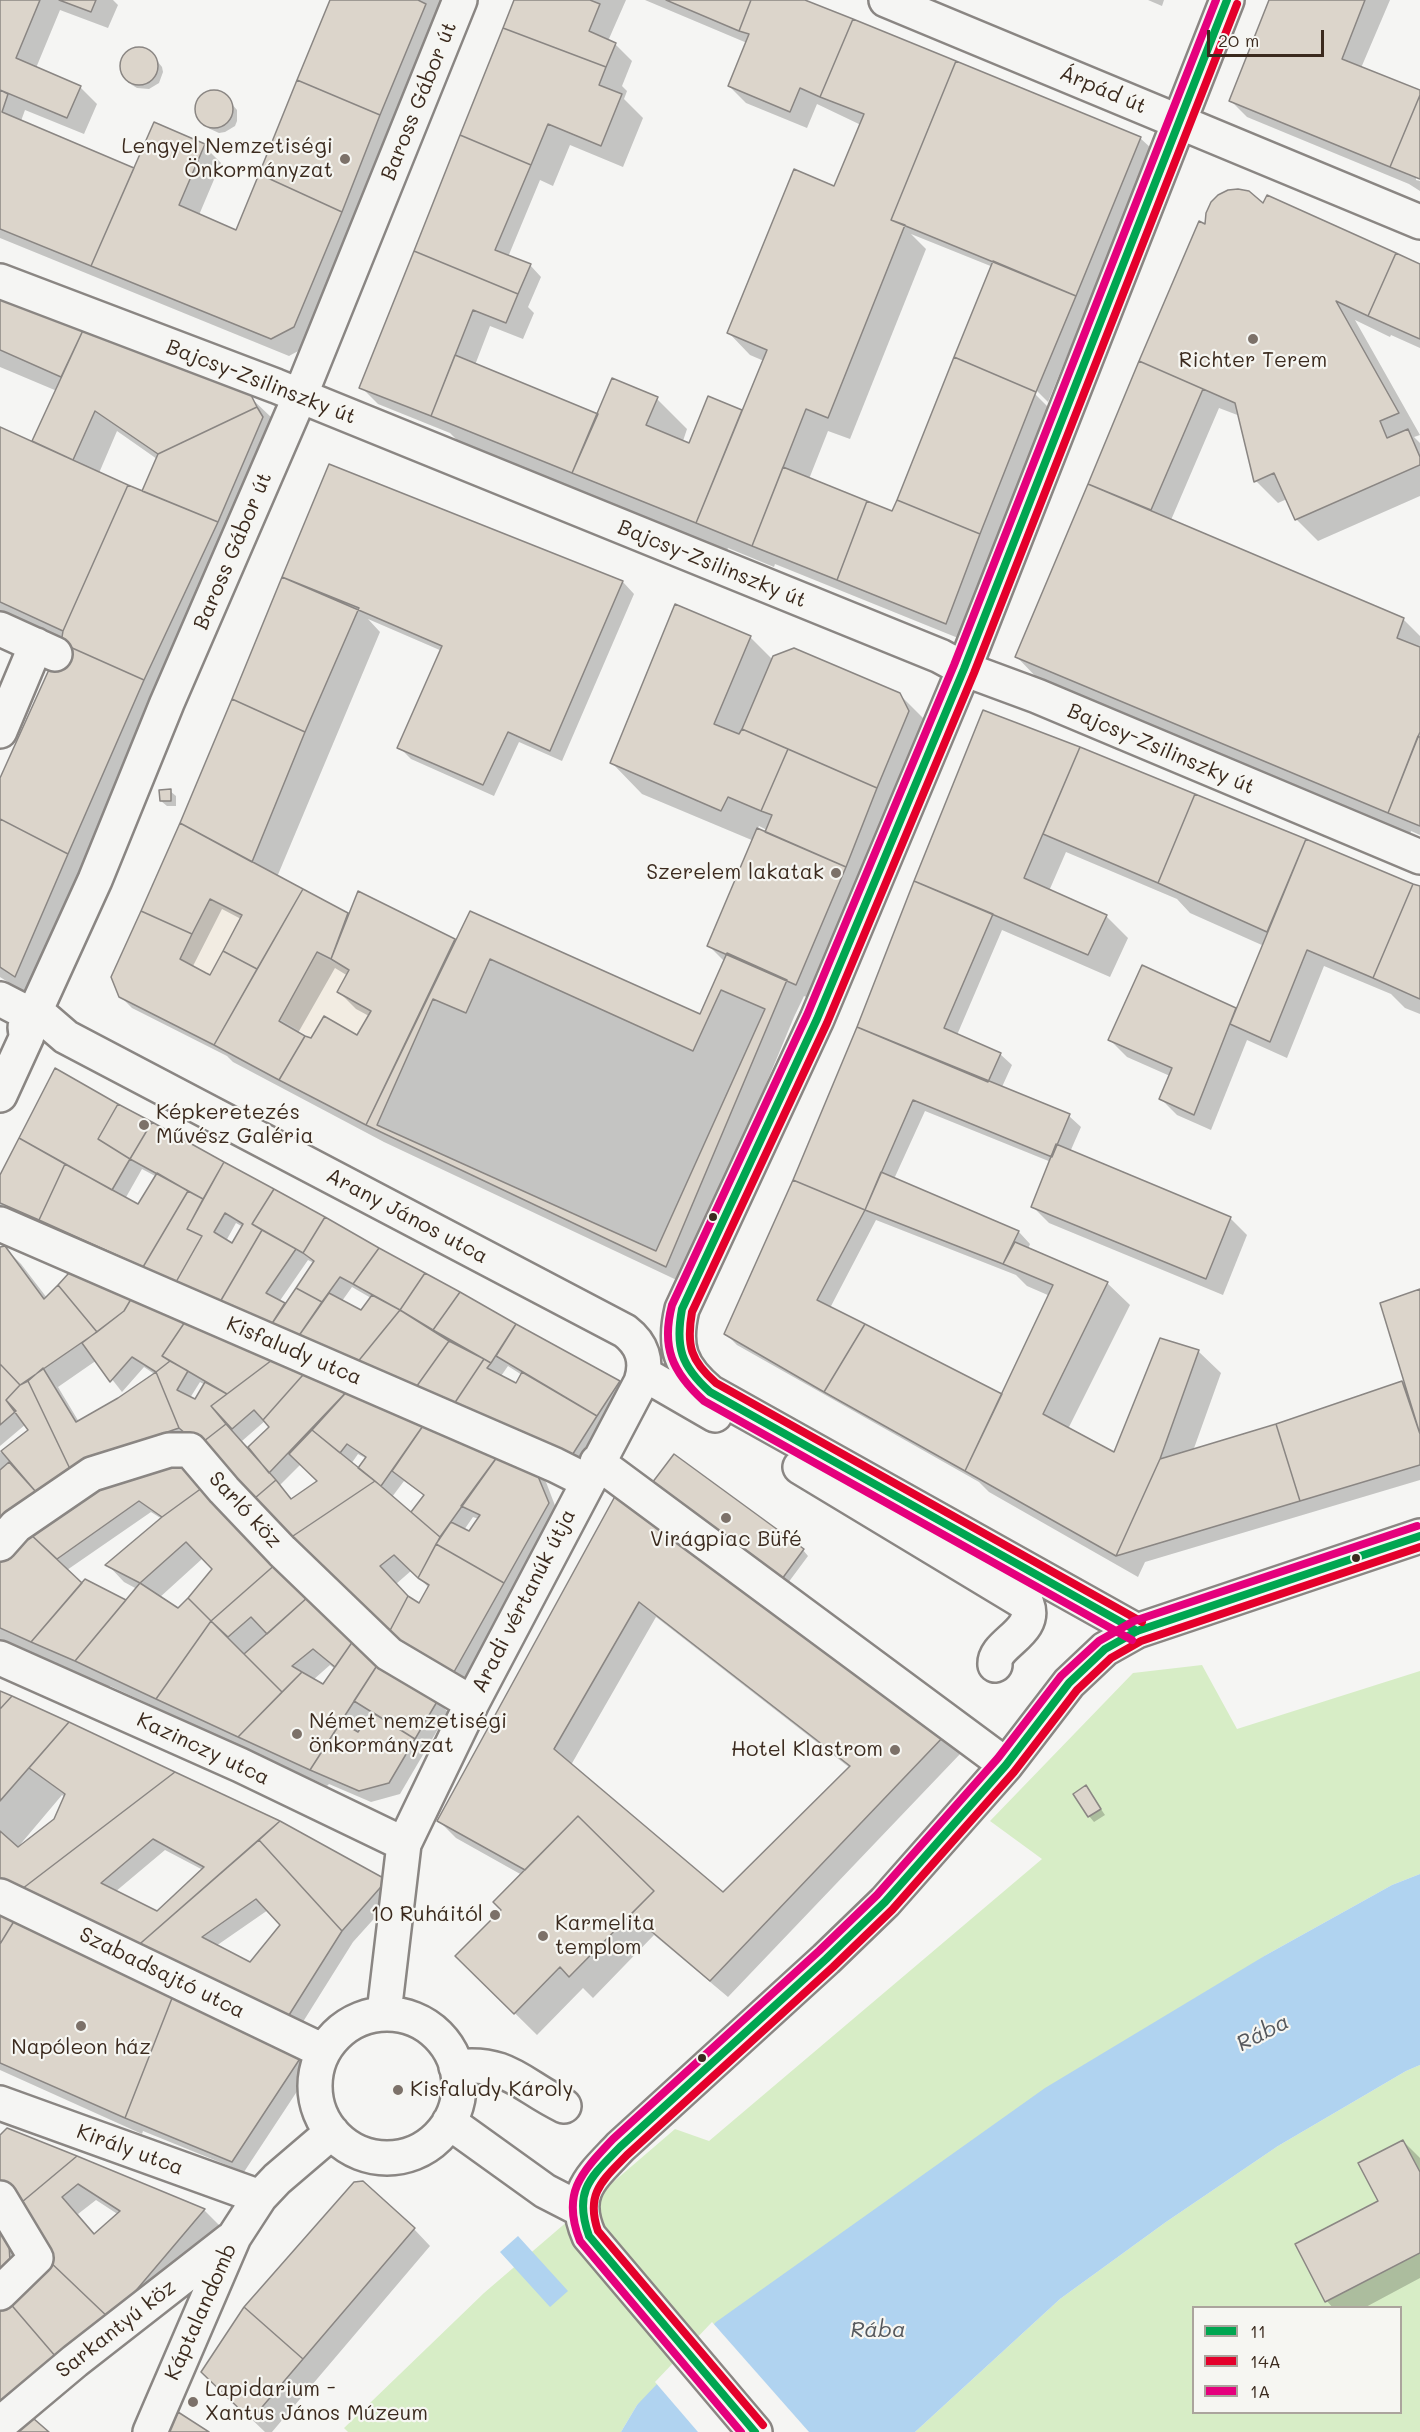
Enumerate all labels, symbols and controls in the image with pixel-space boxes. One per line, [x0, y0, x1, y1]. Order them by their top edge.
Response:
street label: Baross Gábor út [376, 18, 462, 184]
scale bar [1210, 18, 1327, 56]
text: 20 m [1218, 28, 1259, 52]
street label: Árpád út [1056, 60, 1150, 120]
place label: Lengyel Nemzetiségi Önkormányzat [121, 134, 333, 184]
marker: Lengyel Nemzetiségi Önkormányzat [338, 152, 352, 166]
marker: Richter Terem [1246, 332, 1260, 346]
street label: Bajcsy-Zsilinszky út [163, 334, 359, 430]
place label: Richter Terem [1179, 348, 1327, 374]
street label: Baross Gábor út [188, 468, 278, 634]
street label: Bajcsy-Zsilinszky út [614, 515, 810, 613]
street label: Bajcsy-Zsilinszky út [1064, 698, 1258, 800]
place label: Szerelem lakatak [646, 860, 824, 886]
marker: Szerelem lakatak [829, 866, 843, 880]
place label: Képkeretezés Művész Galéria [156, 1100, 314, 1150]
marker: Képkeretezés Művész Galéria [137, 1118, 151, 1132]
street label: Arany János utca [322, 1163, 492, 1269]
unlabelled marker [707, 1211, 719, 1223]
street label: Kisfaludy utca [223, 1311, 365, 1391]
street label: Sarló köz [203, 1467, 287, 1553]
street label: Aradi vértanúk útja [467, 1505, 581, 1697]
marker: Virágpiac Büfé [719, 1511, 733, 1525]
place label: Virágpiac Büfé [650, 1527, 802, 1553]
unlabelled marker [1350, 1552, 1362, 1564]
street label: Kazinczy utca [133, 1707, 273, 1791]
place label: Német nemzetiségi önkormányzat [309, 1709, 507, 1759]
marker: Német nemzetiségi önkormányzat [290, 1727, 304, 1741]
place label: Hotel Klastrom [731, 1737, 883, 1763]
marker: Hotel Klastrom [888, 1743, 902, 1757]
place label: 10 Ruháitól [371, 1902, 483, 1928]
marker: 10 Ruháitól [488, 1908, 502, 1922]
place label: Karmelita templom [555, 1911, 655, 1961]
street label: Szabadsajtó utca [75, 1922, 249, 2024]
marker: Karmelita templom [536, 1929, 550, 1943]
water label: Rába [1232, 2009, 1294, 2057]
marker: Napóleon ház [74, 2019, 88, 2033]
place label: Napóleon ház [11, 2035, 151, 2061]
unlabelled marker [696, 2052, 708, 2064]
place label: Kisfaludy Károly [410, 2077, 573, 2103]
marker: Kisfaludy Károly [391, 2083, 405, 2097]
street label: Király utca [73, 2119, 187, 2181]
street label: Káptalandomb [160, 2240, 242, 2384]
street label: Sarkantyú köz [51, 2274, 181, 2384]
legend [1192, 2306, 1402, 2414]
water label: Rába [850, 2317, 906, 2343]
text: 11 [1250, 2319, 1266, 2343]
text: 14A [1250, 2349, 1281, 2373]
place label: Lapidarium - Xantus János Múzeum [205, 2377, 428, 2427]
text: 1A [1250, 2379, 1271, 2403]
marker: Lapidarium - Xantus János Múzeum [186, 2395, 200, 2409]

